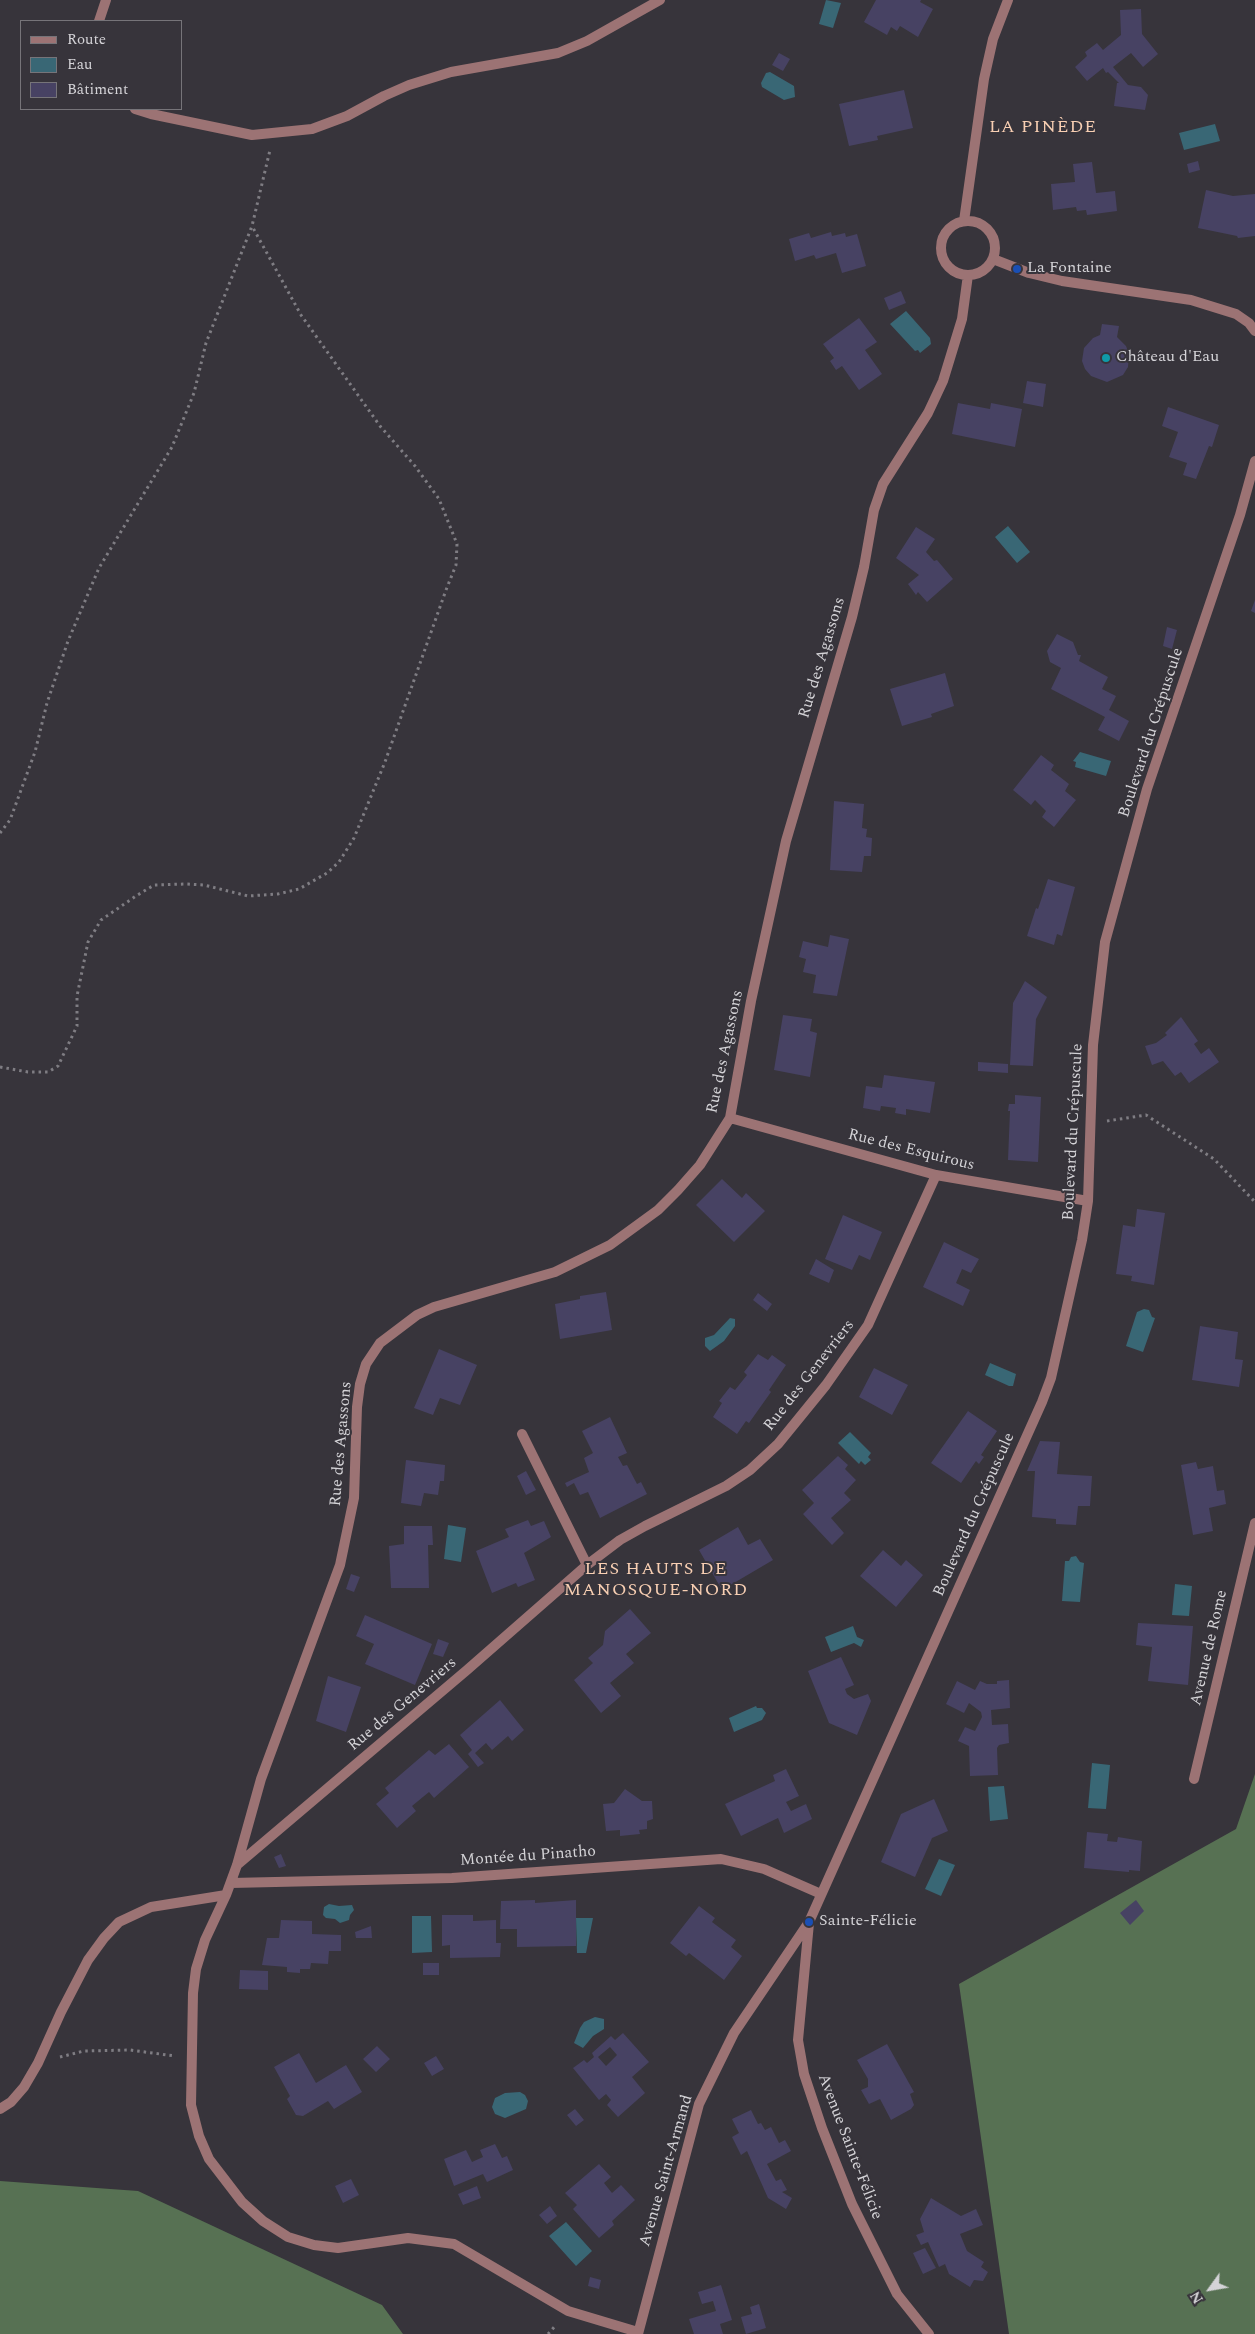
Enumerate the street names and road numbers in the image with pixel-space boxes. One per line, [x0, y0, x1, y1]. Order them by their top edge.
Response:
street label: Rue des Agassons [795, 595, 851, 721]
street label: Boulevard du Crépuscule [1115, 646, 1189, 820]
street label: Rue des Agassons [704, 989, 748, 1115]
street label: Boulevard du Crépuscule [1060, 1043, 1088, 1221]
street label: Rue des Esquirous [846, 1126, 976, 1176]
street label: Rue des Genevriers [761, 1316, 859, 1436]
street label: Rue des Agassons [327, 1381, 357, 1507]
street label: Boulevard du Crépuscule [930, 1430, 1020, 1600]
street label: Avenue de Rome [1187, 1588, 1233, 1708]
street label: Rue des Genevriers [345, 1654, 461, 1756]
street label: Montée du Pinatho [459, 1843, 597, 1871]
street label: Avenue Sainte-Félicie [812, 2071, 886, 2223]
street label: Avenue Saint-Armand [636, 2093, 698, 2249]

